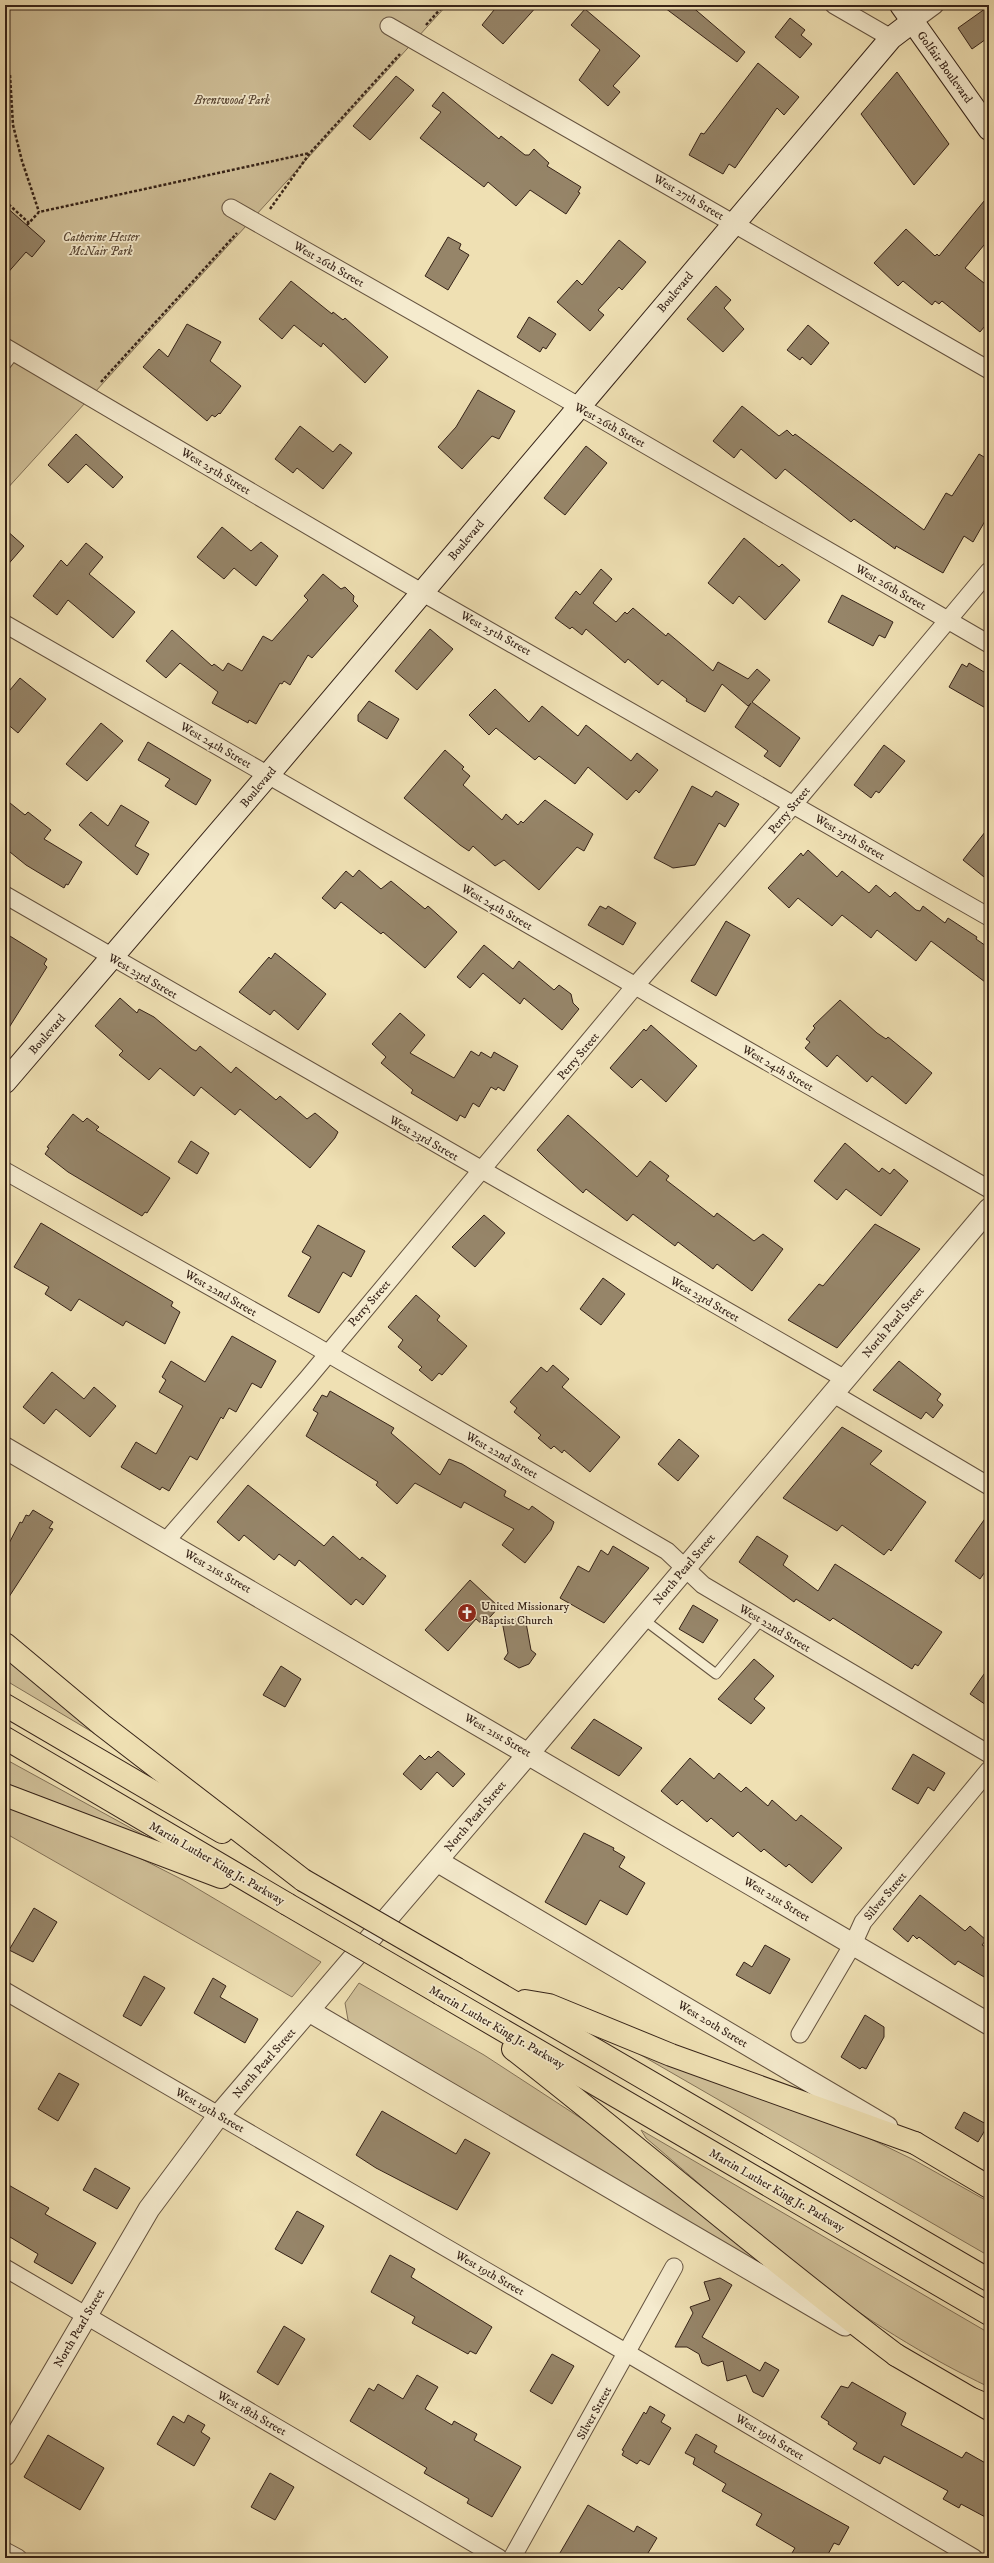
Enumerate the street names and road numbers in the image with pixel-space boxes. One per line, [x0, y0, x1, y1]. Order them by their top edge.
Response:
street label: Golfair Boulevard [913, 28, 976, 106]
street label: West 27th Street [650, 171, 727, 224]
street label: West 26th Street [290, 238, 367, 291]
street label: Boulevard [654, 269, 697, 316]
street label: West 26th Street [571, 399, 648, 451]
street label: West 25th Street [177, 444, 253, 498]
street label: Boulevard [445, 517, 488, 564]
street label: West 26th Street [852, 561, 929, 614]
street label: West 25th Street [457, 607, 534, 659]
street label: West 24th Street [177, 719, 254, 772]
street label: Boulevard [237, 764, 280, 811]
street label: Perry Street [765, 783, 814, 837]
street label: West 25th Street [811, 811, 888, 864]
street label: West 24th Street [458, 881, 535, 934]
street label: West 23rd Street [105, 950, 180, 1002]
street label: Boulevard [26, 1011, 69, 1058]
street label: Perry Street [554, 1029, 603, 1083]
street label: West 24th Street [739, 1042, 816, 1095]
street label: West 23rd Street [386, 1112, 461, 1164]
street label: West 22nd Street [181, 1266, 260, 1320]
street label: West 23rd Street [667, 1273, 742, 1325]
street label: Perry Street [345, 1277, 394, 1330]
street label: North Pearl Street [859, 1284, 928, 1361]
street label: West 22nd Street [462, 1428, 541, 1482]
street label: North Pearl Street [650, 1531, 719, 1608]
street label: West 21st Street [181, 1546, 254, 1597]
street label: West 22nd Street [735, 1601, 813, 1656]
street label: West 21st Street [461, 1710, 534, 1761]
street label: North Pearl Street [441, 1778, 510, 1855]
street label: Martin Luther King Jr. Parkway [146, 1818, 287, 1909]
street label: Silver Street [861, 1869, 910, 1924]
street label: West 21st Street [740, 1873, 813, 1925]
street label: Martin Luther King Jr. Parkway [426, 1982, 567, 2073]
street label: West 20th Street [674, 1997, 751, 2051]
street label: North Pearl Street [230, 2025, 299, 2102]
street label: West 19th Street [172, 2084, 247, 2136]
street label: Martin Luther King Jr. Parkway [706, 2145, 847, 2236]
street label: West 19th Street [452, 2247, 527, 2299]
street label: North Pearl Street [51, 2286, 108, 2370]
street label: Silver Street [574, 2384, 615, 2442]
street label: West 18th Street [214, 2387, 289, 2439]
street label: West 19th Street [732, 2411, 807, 2464]

